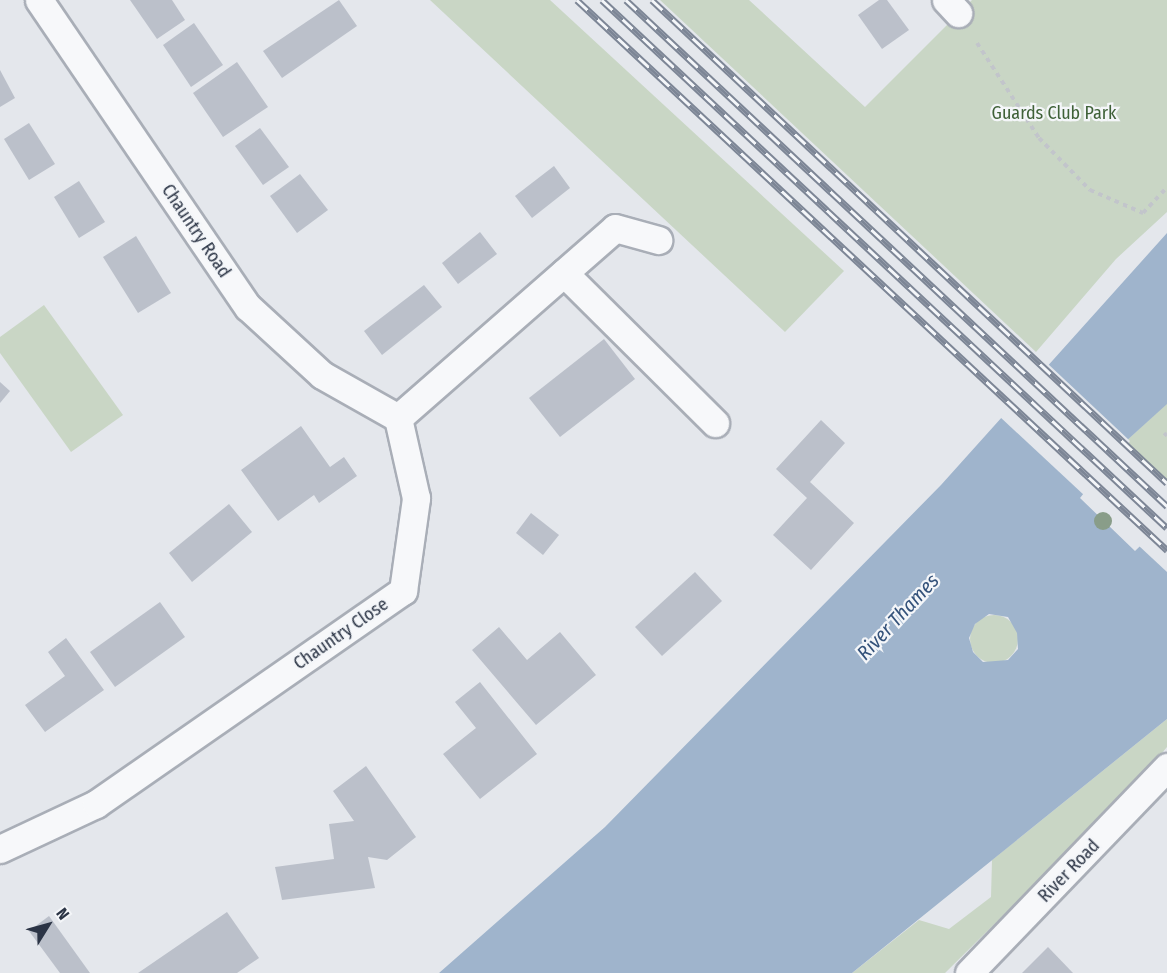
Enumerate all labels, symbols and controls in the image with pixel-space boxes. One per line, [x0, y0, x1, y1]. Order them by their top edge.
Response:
park label: Guards Club Park [992, 102, 1116, 124]
street label: Chauntry Road [157, 180, 235, 282]
water label: River Thames [852, 569, 944, 665]
street label: Chauntry Close [290, 594, 392, 674]
street label: River Road [1034, 835, 1104, 907]
north arrow [18, 895, 78, 955]
text: N [52, 904, 73, 923]

